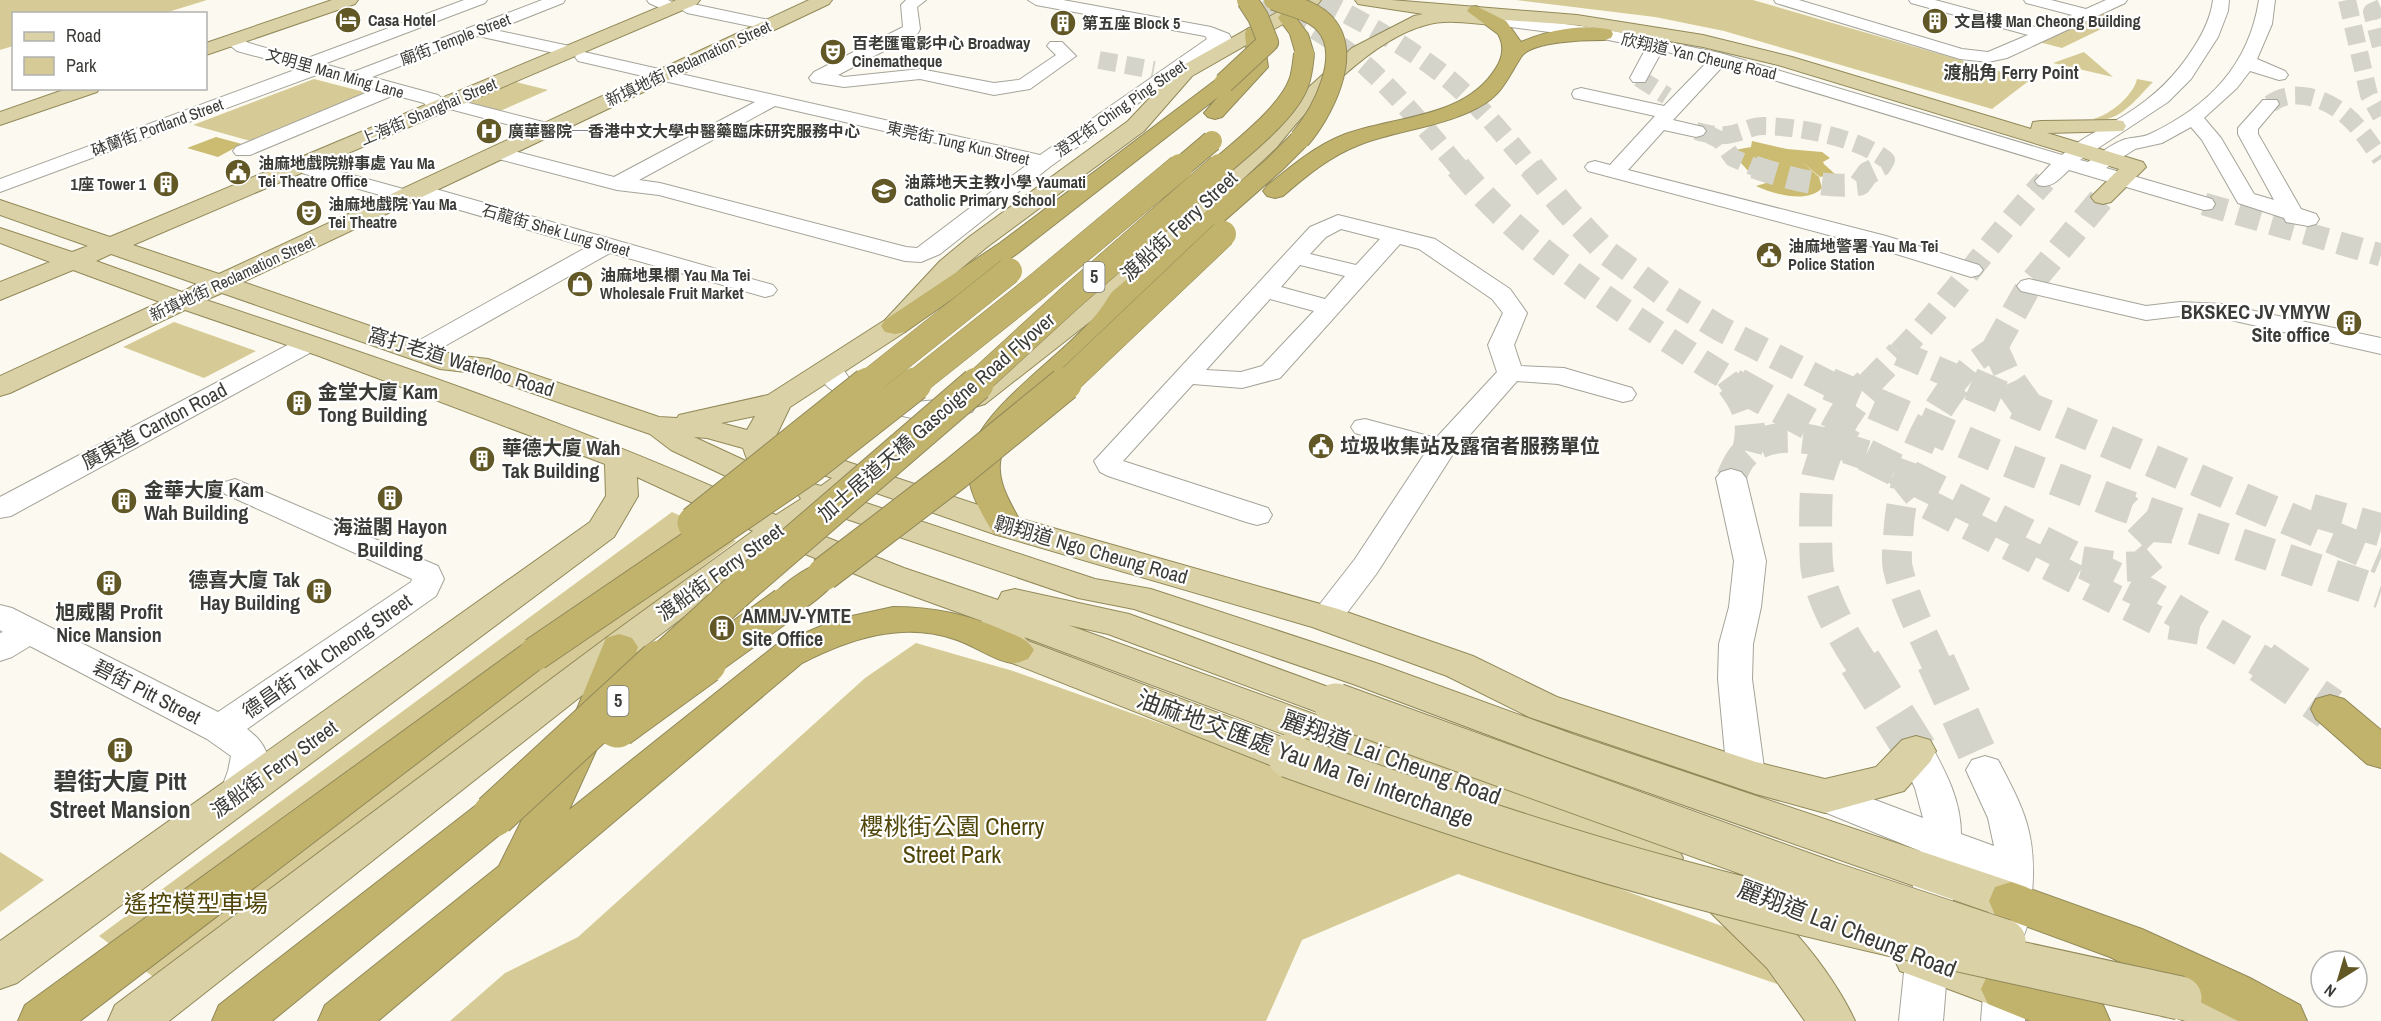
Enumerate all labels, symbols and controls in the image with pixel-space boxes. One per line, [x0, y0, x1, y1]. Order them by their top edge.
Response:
hotel icon: Casa Hotel [333, 5, 363, 35]
building icon: 文昌樓 Man Cheong Building [1920, 6, 1950, 36]
street label: 廟街 Temple Street [397, 8, 514, 70]
building icon: 第五座 Block 5 [1048, 8, 1078, 38]
place label: Casa Hotel [368, 9, 436, 31]
place label: 文昌樓 Man Cheong Building [1954, 10, 2141, 32]
legend [12, 12, 207, 90]
place label: 第五座 Block 5 [1082, 12, 1180, 34]
street label: 新填地街 Reclamation Street [602, 15, 775, 111]
text: Road [66, 23, 101, 48]
street label: 欣翔道 Yan Cheung Road [1619, 27, 1779, 85]
place label: 百老匯電影中心 Broadway Cinematheque [852, 32, 1031, 72]
theatre icon: 百老匯電影中心 Broadway Cinematheque [818, 37, 848, 67]
street label: 文明里 Man Ming Lane [263, 43, 407, 103]
text: Park [66, 53, 97, 78]
street label: 澄平街 Ching Ping Street [1050, 54, 1190, 162]
district label: 渡船角 Ferry Point [1943, 60, 2079, 85]
street label: 上海街 Shanghai Street [356, 72, 500, 150]
street label: 砵蘭街 Portland Street [88, 93, 226, 161]
hospital icon: 廣華醫院─香港中文大學中醫藥臨床研究服務中心 [474, 116, 504, 146]
street label: 東莞街 Tung Kun Street [884, 116, 1032, 170]
place label: 廣華醫院─香港中文大學中醫藥臨床研究服務中心 [508, 120, 860, 142]
place label: 油麻地戲院辦事處 Yau Ma Tei Theatre Office [258, 152, 436, 192]
public building icon: 油麻地戲院辦事處 Yau Ma Tei Theatre Office [223, 157, 253, 187]
street label: 渡船街 Ferry Street [1114, 164, 1243, 287]
building icon: 1座 Tower 1 [151, 169, 181, 199]
place label: 油蔴地天主教小學 Yaumati Catholic Primary School [904, 171, 1086, 211]
place label: 1座 Tower 1 [70, 173, 147, 195]
school or university icon: 油蔴地天主教小學 Yaumati Catholic Primary School [869, 176, 899, 206]
place label: 油麻地戲院 Yau Ma Tei Theatre [328, 193, 458, 233]
theatre icon: 油麻地戲院 Yau Ma Tei Theatre [294, 198, 324, 228]
street label: 石龍街 Shek Lung Street [479, 198, 633, 262]
street label: 新填地街 Reclamation Street [146, 230, 319, 326]
place label: 油麻地警署 Yau Ma Tei Police Station [1788, 235, 1939, 275]
public building icon: 油麻地警署 Yau Ma Tei Police Station [1754, 240, 1784, 270]
road number: 5 [1084, 262, 1104, 292]
place label: 油麻地果欄 Yau Ma Tei Wholesale Fruit Market [600, 264, 751, 304]
shop icon: 油麻地果欄 Yau Ma Tei Wholesale Fruit Market [565, 269, 595, 299]
place label: BKSKEC JV YMYW Site office [2181, 298, 2331, 348]
street label: 加士居道天橋 Gascoigne Road Flyover [811, 306, 1060, 527]
building icon: BKSKEC JV YMYW Site office [2334, 308, 2364, 338]
street label: 窩打老道 Waterloo Road [365, 320, 558, 403]
street label: 廣東道 Canton Road [76, 376, 231, 475]
place label: 金堂大廈 Kam Tong Building [318, 378, 438, 428]
building icon: 金堂大廈 Kam Tong Building [284, 388, 314, 418]
public building icon: 垃圾收集站及露宿者服務單位 [1306, 431, 1336, 461]
place label: 垃圾收集站及露宿者服務單位 [1340, 432, 1600, 459]
place label: 華德大廈 Wah Tak Building [502, 434, 621, 484]
building icon: 華德大廈 Wah Tak Building [467, 444, 497, 474]
place label: 金華大廈 Kam Wah Building [144, 476, 264, 526]
building icon: 海溢閣 Hayon Building [375, 483, 405, 513]
building icon: 金華大廈 Kam Wah Building [109, 486, 139, 516]
street label: 翺翔道 Ngo Cheung Road [991, 509, 1191, 590]
place label: 海溢閣 Hayon Building [333, 513, 447, 563]
street label: 渡船街 Ferry Street [651, 516, 789, 627]
place label: 德喜大廈 Tak Hay Building [188, 566, 301, 616]
building icon: 旭威閣 Profit Nice Mansion [94, 568, 124, 598]
building icon: 德喜大廈 Tak Hay Building [304, 576, 334, 606]
street label: 德昌街 Tak Cheong Street [237, 587, 417, 724]
place label: 旭威閣 Profit Nice Mansion [55, 598, 163, 648]
place label: AMMJV-YMTE Site Office [742, 602, 851, 652]
building icon: AMMJV-YMTE Site Office [707, 613, 737, 643]
street label: 碧街 Pitt Street [89, 653, 206, 730]
street label: 油麻地交匯處 Yau Ma Tei Interchange [1132, 682, 1478, 834]
road number: 5 [608, 686, 628, 716]
street label: 麗翔道 Lai Cheung Road [1277, 702, 1506, 812]
street label: 渡船街 Ferry Street [205, 713, 343, 824]
building icon: 碧街大廈 Pitt Street Mansion [105, 735, 135, 765]
place label: 碧街大廈 Pitt Street Mansion [49, 765, 191, 825]
park label: 櫻桃街公園 Cherry Street Park [860, 810, 1044, 870]
street label: 麗翔道 Lai Cheung Road [1733, 872, 1961, 985]
park label: 遙控模型車場 [124, 887, 268, 919]
north arrow [2309, 949, 2369, 1009]
text: N [2320, 979, 2340, 1003]

